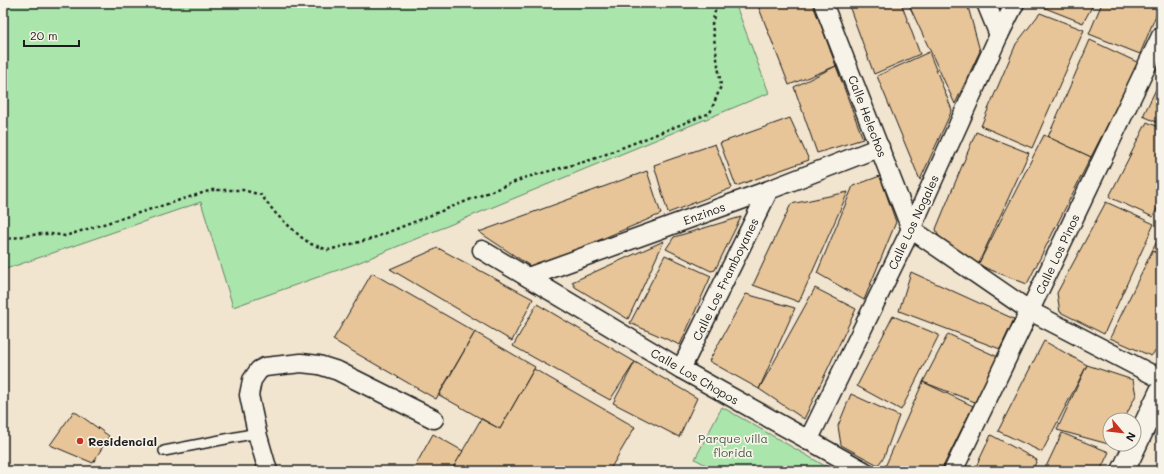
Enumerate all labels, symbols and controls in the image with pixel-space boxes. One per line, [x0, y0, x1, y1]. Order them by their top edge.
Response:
scale bar [24, 22, 79, 48]
text: 20 m [30, 27, 58, 43]
street label: Calle Helechos [845, 73, 891, 159]
street label: Calle Los Nogales [884, 172, 942, 272]
street label: Enzinos [681, 198, 727, 228]
street label: Calle Los Pinos [1031, 211, 1083, 297]
street label: Calle Los Framboyanes [688, 215, 762, 343]
street label: Calle Los Chopos [648, 344, 742, 408]
north arrow [1102, 412, 1142, 452]
park label: Parque villa florida [698, 430, 768, 460]
text: N [1123, 430, 1140, 444]
place label: Residencial [88, 433, 157, 449]
marker: Residencial [75, 436, 85, 446]

